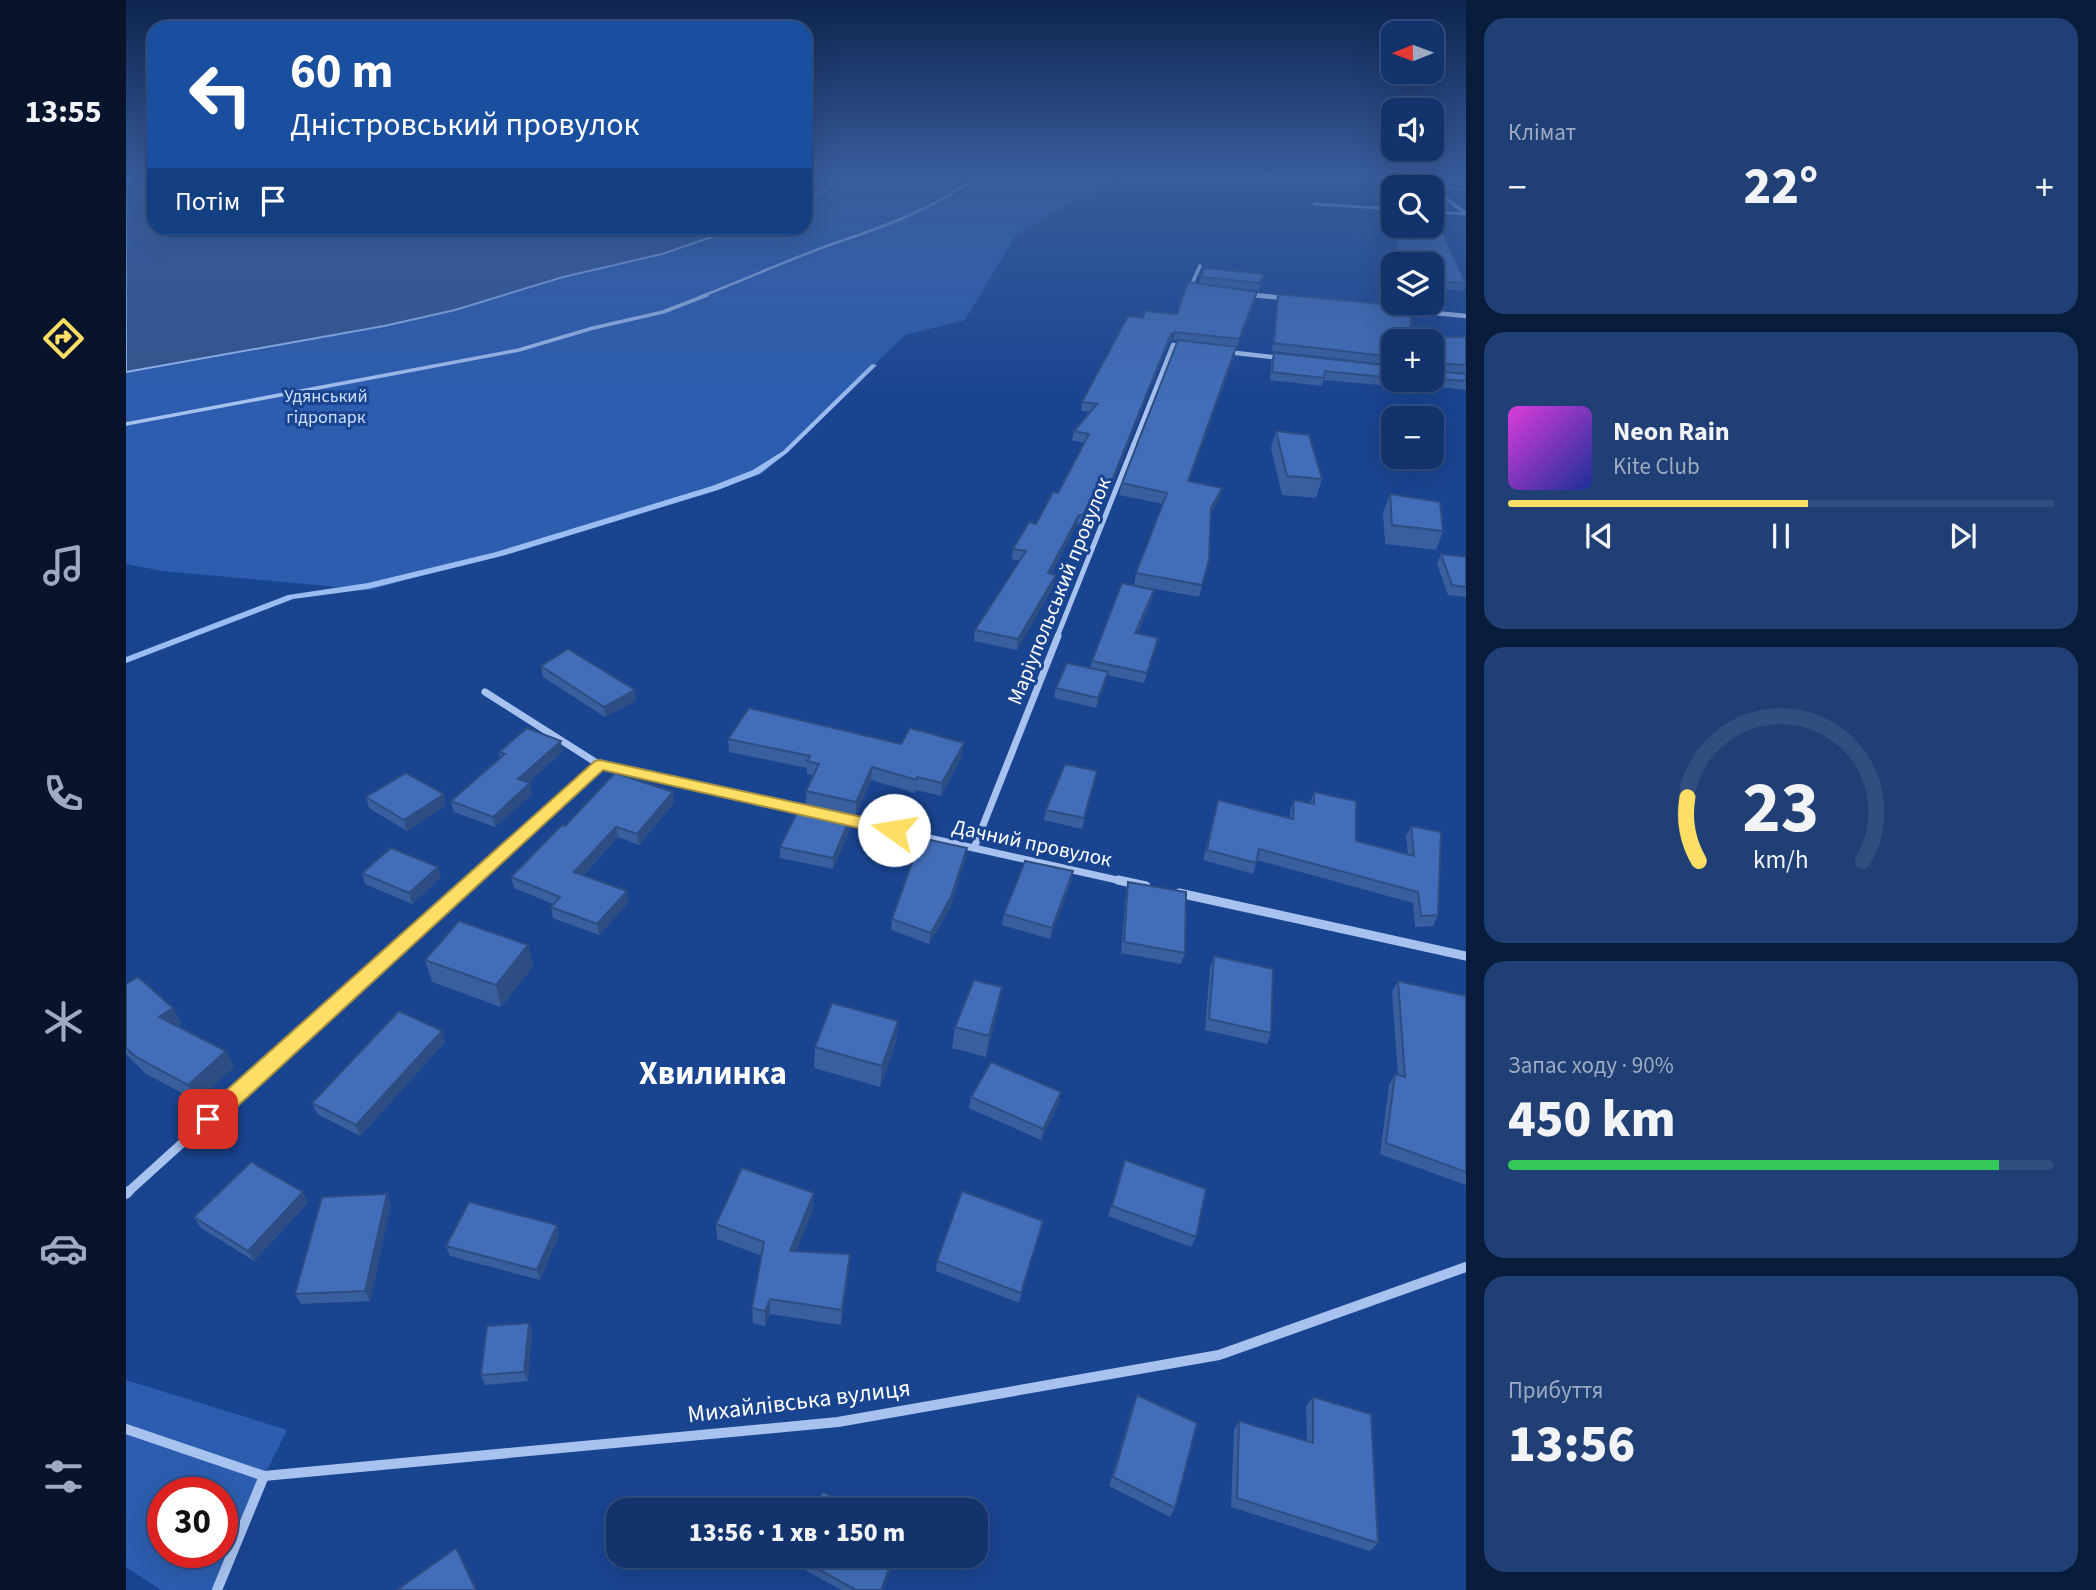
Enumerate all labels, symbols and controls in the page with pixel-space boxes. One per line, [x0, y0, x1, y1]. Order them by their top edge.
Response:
north arrow [1381, 21, 1444, 84]
map controls [1381, 21, 1444, 469]
text: 60 m [290, 37, 394, 107]
icon: left [175, 49, 266, 140]
text: 13:55 [24, 89, 102, 135]
button: sound [1381, 98, 1444, 161]
text: Дністровський провулок [290, 102, 639, 148]
text: Клімат [1508, 116, 1576, 149]
text: 22° [1744, 150, 1818, 224]
text: − [1508, 161, 1527, 215]
text: + [2035, 161, 2054, 215]
button: search [1381, 175, 1444, 238]
icon: arrive [254, 182, 292, 220]
text: Потім [175, 183, 240, 220]
button: layers [1381, 252, 1444, 315]
icon: directions [39, 314, 88, 363]
button: + [1381, 329, 1444, 392]
park label: Удянський гідропарк [284, 384, 368, 430]
button: − [1381, 406, 1444, 469]
text: Neon Rain [1613, 413, 1730, 450]
text: Kite Club [1613, 450, 1700, 483]
street label: Маріупольський провулок [1000, 472, 1119, 709]
icon: previous [1580, 517, 1618, 555]
icon: pause [1762, 517, 1800, 555]
icon: next [1944, 517, 1982, 555]
icon: music [39, 541, 88, 590]
text: 23 [1743, 756, 1819, 860]
icon: phone [39, 769, 88, 818]
position arrow [857, 793, 931, 867]
street label: Дачний провулок [949, 811, 1115, 875]
text: km/h [1753, 842, 1809, 878]
icon: climate [39, 997, 88, 1046]
text: Запас ходу · 90% [1508, 1049, 1674, 1082]
district label: Хвилинка [639, 1050, 787, 1097]
text: 450 km [1508, 1083, 1676, 1157]
pin [178, 1089, 238, 1149]
icon: arrive [189, 1100, 227, 1138]
icon: car [39, 1224, 88, 1273]
street label: Михайлівська вулиця [686, 1370, 913, 1433]
text: Прибуття [1508, 1374, 1603, 1407]
text: 13:56 [1508, 1408, 1635, 1482]
icon: filters [39, 1452, 88, 1501]
speed limit sign: 30 [147, 1477, 238, 1568]
text: 13:56 · 1 хв · 150 m [689, 1514, 905, 1551]

